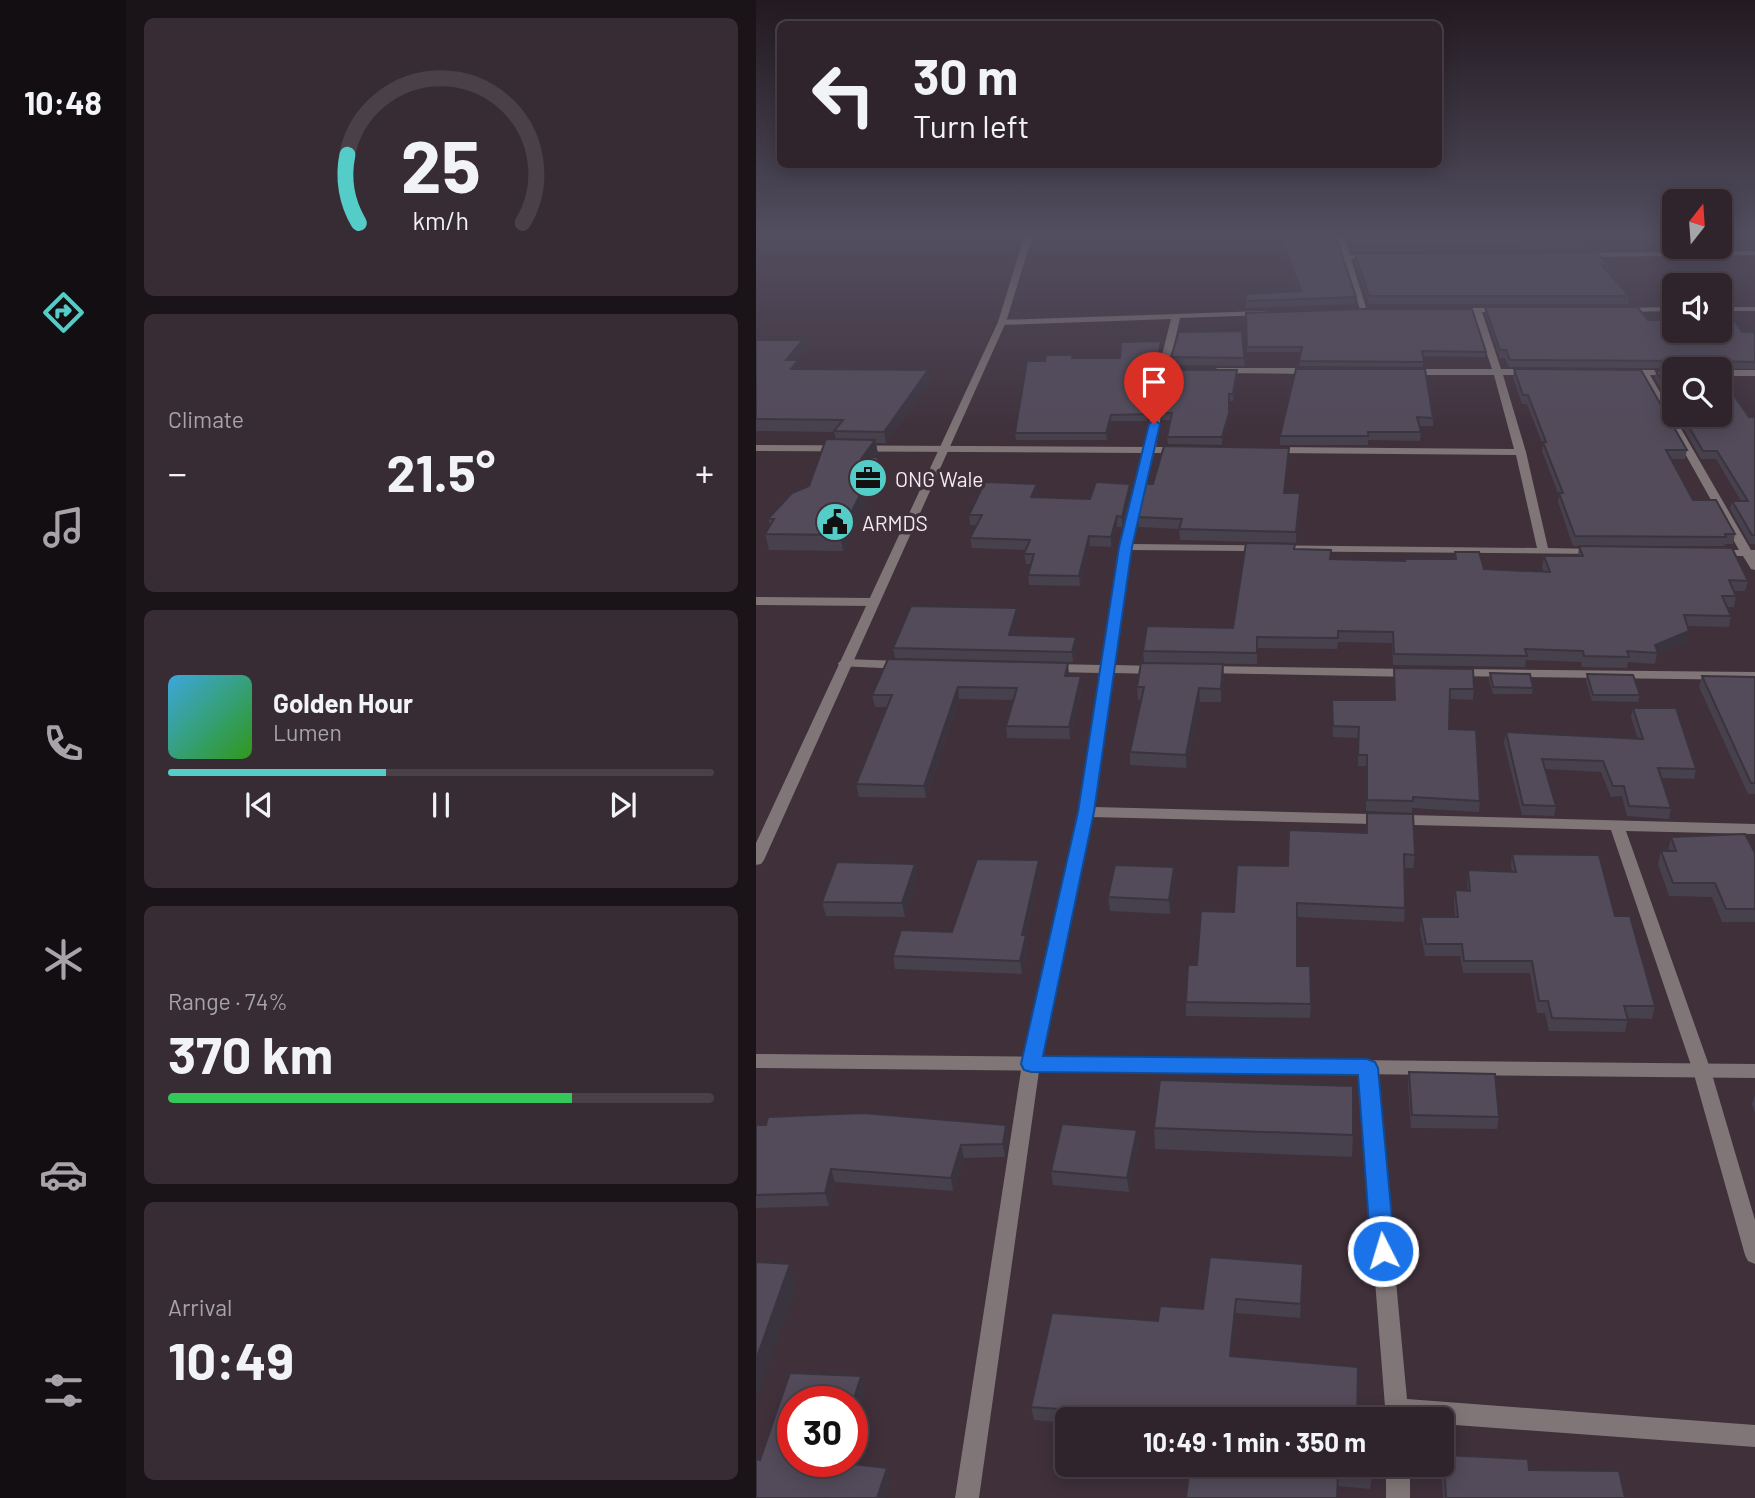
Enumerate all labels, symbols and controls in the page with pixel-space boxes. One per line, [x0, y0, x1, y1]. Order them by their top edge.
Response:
text: 30 m [913, 46, 1018, 105]
icon: left [798, 49, 889, 140]
text: 10:48 [24, 83, 102, 121]
text: Turn left [913, 106, 1030, 144]
text: 25 [401, 120, 481, 208]
north arrow [1662, 189, 1732, 259]
map controls [1662, 189, 1732, 427]
text: km/h [413, 205, 469, 235]
button: sound [1662, 273, 1732, 343]
icon: directions [39, 288, 88, 337]
pin [1124, 352, 1184, 424]
button: search [1662, 357, 1732, 427]
icon: arrive [1135, 363, 1173, 401]
text: Climate [168, 405, 244, 433]
text: 21.5° [387, 440, 495, 502]
text: − [168, 449, 187, 495]
text: + [695, 449, 714, 495]
office icon: ONG Wale [847, 457, 889, 499]
place label: ONG Wale [895, 466, 984, 491]
public building icon: ARMDS [814, 501, 856, 543]
icon: music [39, 503, 88, 552]
place label: ARMDS [862, 510, 928, 535]
text: Golden Hour [273, 687, 413, 718]
text: Lumen [273, 718, 342, 746]
icon: phone [39, 719, 88, 768]
icon: previous [240, 786, 278, 824]
icon: pause [422, 786, 460, 824]
icon: next [604, 786, 642, 824]
icon: climate [39, 935, 88, 984]
text: Range · 74% [168, 987, 288, 1015]
text: 370 km [168, 1022, 333, 1084]
icon: car [39, 1150, 88, 1199]
position arrow [1346, 1214, 1420, 1288]
text: Arrival [168, 1293, 232, 1321]
text: 10:49 [168, 1328, 294, 1390]
icon: filters [39, 1366, 88, 1415]
speed limit sign: 30 [777, 1386, 868, 1477]
text: 10:49 · 1 min · 350 m [1143, 1426, 1366, 1457]

